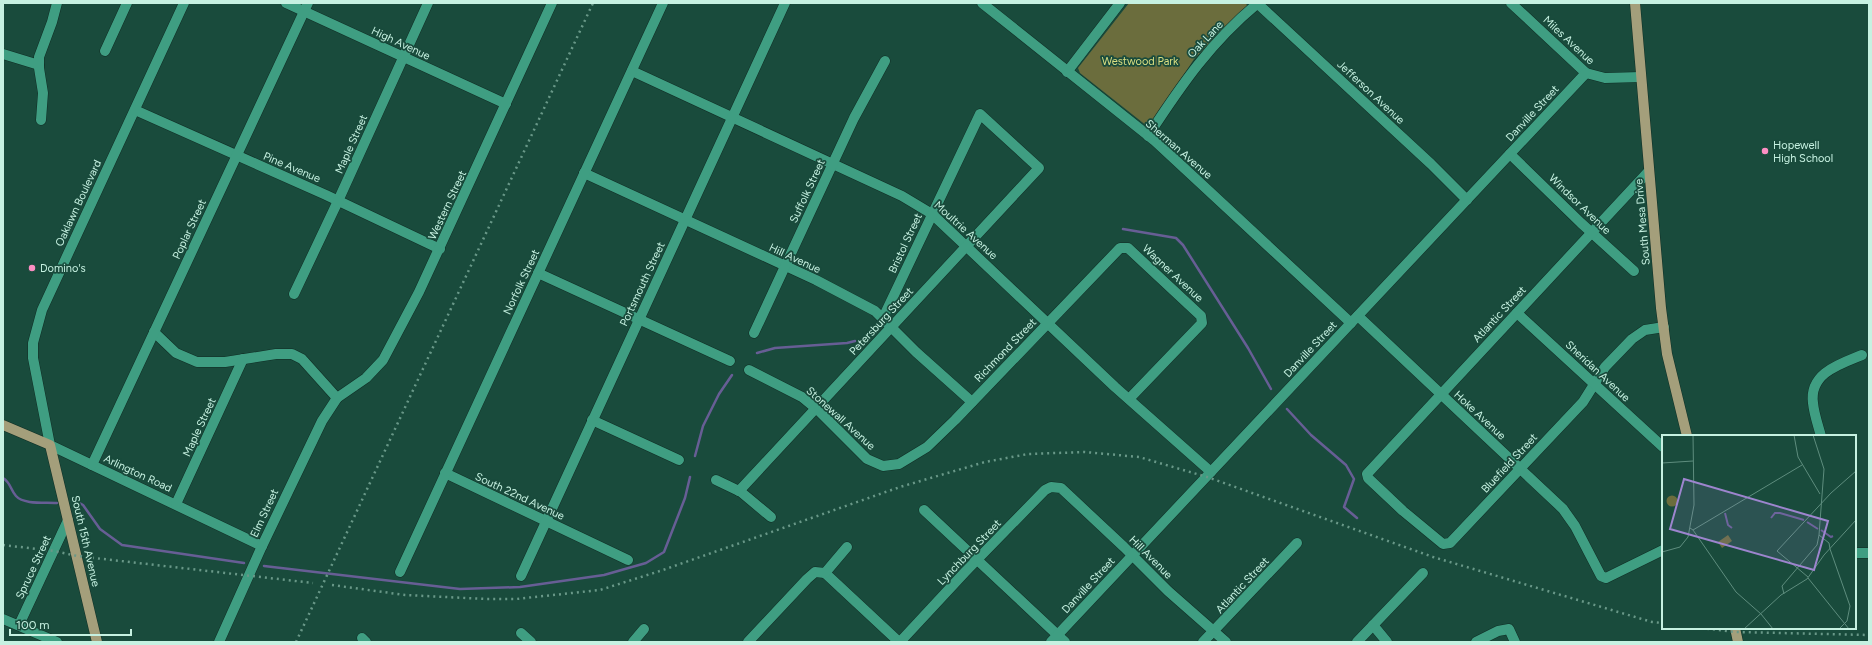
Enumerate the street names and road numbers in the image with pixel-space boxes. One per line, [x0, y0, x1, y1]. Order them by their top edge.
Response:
street label: Miles Avenue [1540, 13, 1597, 67]
street label: Oak Lane [1185, 18, 1226, 60]
street label: High Avenue [369, 24, 432, 63]
street label: Jefferson Avenue [1334, 58, 1407, 127]
street label: Danville Street [1503, 83, 1562, 144]
street label: Maple Street [333, 113, 370, 176]
street label: Sherman Avenue [1143, 117, 1214, 182]
street label: Pine Avenue [261, 150, 322, 185]
street label: Suffolk Street [787, 157, 828, 225]
street label: Oaklawn Boulevard [53, 158, 104, 248]
street label: Western Street [426, 169, 469, 242]
street label: Windsor Avenue [1546, 172, 1613, 237]
street label: South Mesa Drive [1632, 178, 1653, 266]
street label: Poplar Street [170, 197, 209, 261]
street label: Moultrie Avenue [931, 199, 1000, 262]
street label: Bristol Street [886, 211, 925, 275]
street label: Portsmouth Street [617, 240, 668, 328]
street label: Hill Avenue [767, 241, 823, 276]
street label: Wagner Avenue [1140, 242, 1206, 305]
street label: Norfolk Street [501, 248, 542, 317]
street label: Atlantic Street [1470, 284, 1529, 345]
street label: Petersburg Street [847, 285, 916, 358]
street label: Richmond Street [972, 316, 1039, 385]
street label: Danville Street [1281, 319, 1340, 380]
street label: Sheridan Avenue [1563, 338, 1633, 405]
street label: Stonewall Avenue [804, 384, 878, 453]
street label: Hoke Avenue [1451, 388, 1508, 443]
street label: Maple Street [180, 396, 219, 459]
street label: Bluefield Street [1479, 431, 1540, 496]
street label: Arlington Road [102, 452, 174, 495]
street label: South 22nd Avenue [473, 470, 567, 523]
street label: Elm Street [248, 487, 281, 539]
street label: South 15th Avenue [69, 494, 102, 588]
street label: Lynchburg Street [935, 517, 1004, 588]
street label: Spruce Street [13, 533, 54, 601]
street label: Hill Avenue [1126, 533, 1175, 582]
street label: Danville Street [1059, 555, 1118, 616]
street label: Atlantic Street [1213, 555, 1272, 616]

